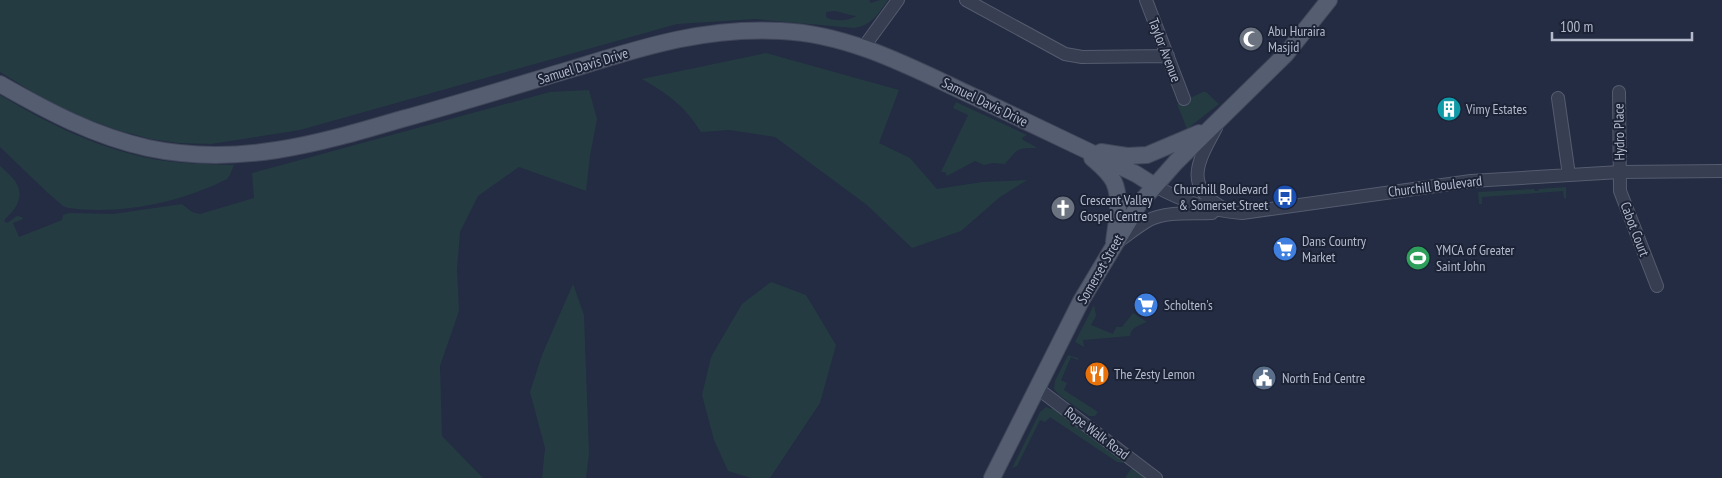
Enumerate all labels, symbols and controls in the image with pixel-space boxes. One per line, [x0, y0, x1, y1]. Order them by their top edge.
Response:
scale bar [1552, 10, 1692, 42]
street label: Taylor Avenue [1145, 15, 1185, 85]
text: 100 m [1560, 17, 1593, 36]
place label: Abu Huraira Masjid [1268, 22, 1325, 56]
mosque icon: Abu Huraira Masjid [1238, 26, 1264, 52]
street label: Samuel Davis Drive [536, 44, 630, 88]
street label: Samuel Davis Drive [939, 73, 1031, 131]
building icon: Vimy Estates [1436, 96, 1462, 122]
place label: Vimy Estates [1465, 100, 1527, 118]
street label: Hydro Place [1609, 103, 1628, 161]
street label: Churchill Boulevard [1387, 171, 1483, 201]
place label: Churchill Boulevard & Somerset Street [1173, 180, 1268, 214]
bus stop icon: Churchill Boulevard & Somerset Street [1272, 184, 1298, 210]
place label: Crescent Valley Gospel Centre [1080, 191, 1153, 225]
church icon: Crescent Valley Gospel Centre [1050, 195, 1076, 221]
street label: Cabot Court [1616, 199, 1654, 259]
street label: Somerset Street [1073, 231, 1127, 307]
place label: Dans Country Market [1302, 232, 1367, 266]
supermarket icon: Dans Country Market [1272, 236, 1298, 262]
place label: YMCA of Greater Saint John [1436, 241, 1515, 275]
sports icon: YMCA of Greater Saint John [1405, 245, 1431, 271]
supermarket icon: Scholten's [1133, 292, 1159, 318]
place label: Scholten's [1164, 296, 1213, 314]
restaurant icon: The Zesty Lemon [1084, 361, 1110, 387]
place label: The Zesty Lemon [1114, 365, 1195, 383]
public building icon: North End Centre [1251, 365, 1277, 391]
place label: North End Centre [1282, 369, 1366, 387]
street label: Rope Walk Road [1061, 403, 1133, 463]

